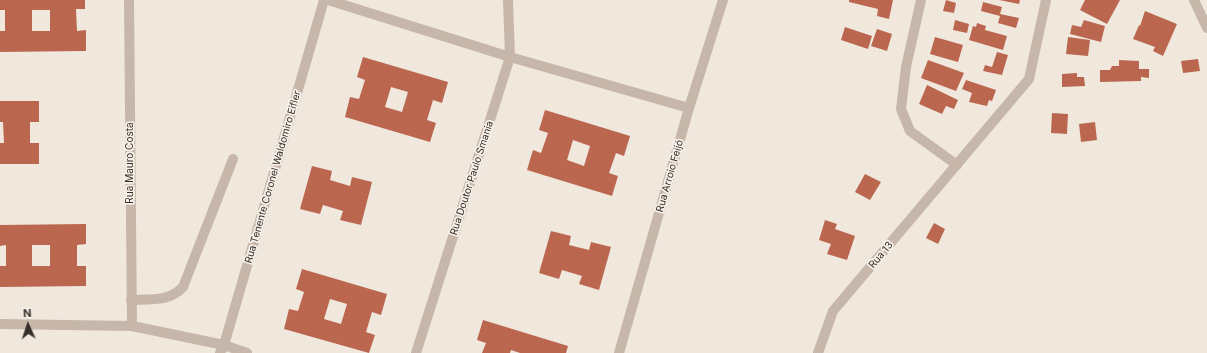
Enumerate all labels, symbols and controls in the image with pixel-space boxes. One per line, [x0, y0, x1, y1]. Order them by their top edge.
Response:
street label: Rua Tenente Coronel Waldomiro Eifler [243, 89, 303, 265]
street label: Rua Doutor Paulo Smania [448, 119, 496, 237]
street label: Rua Mauro Costa [124, 122, 136, 204]
street label: Rua Arroio Feijó [654, 138, 686, 214]
street label: Rua 13 [866, 239, 896, 271]
north arrow [8, 305, 48, 345]
text: N [23, 306, 32, 320]

